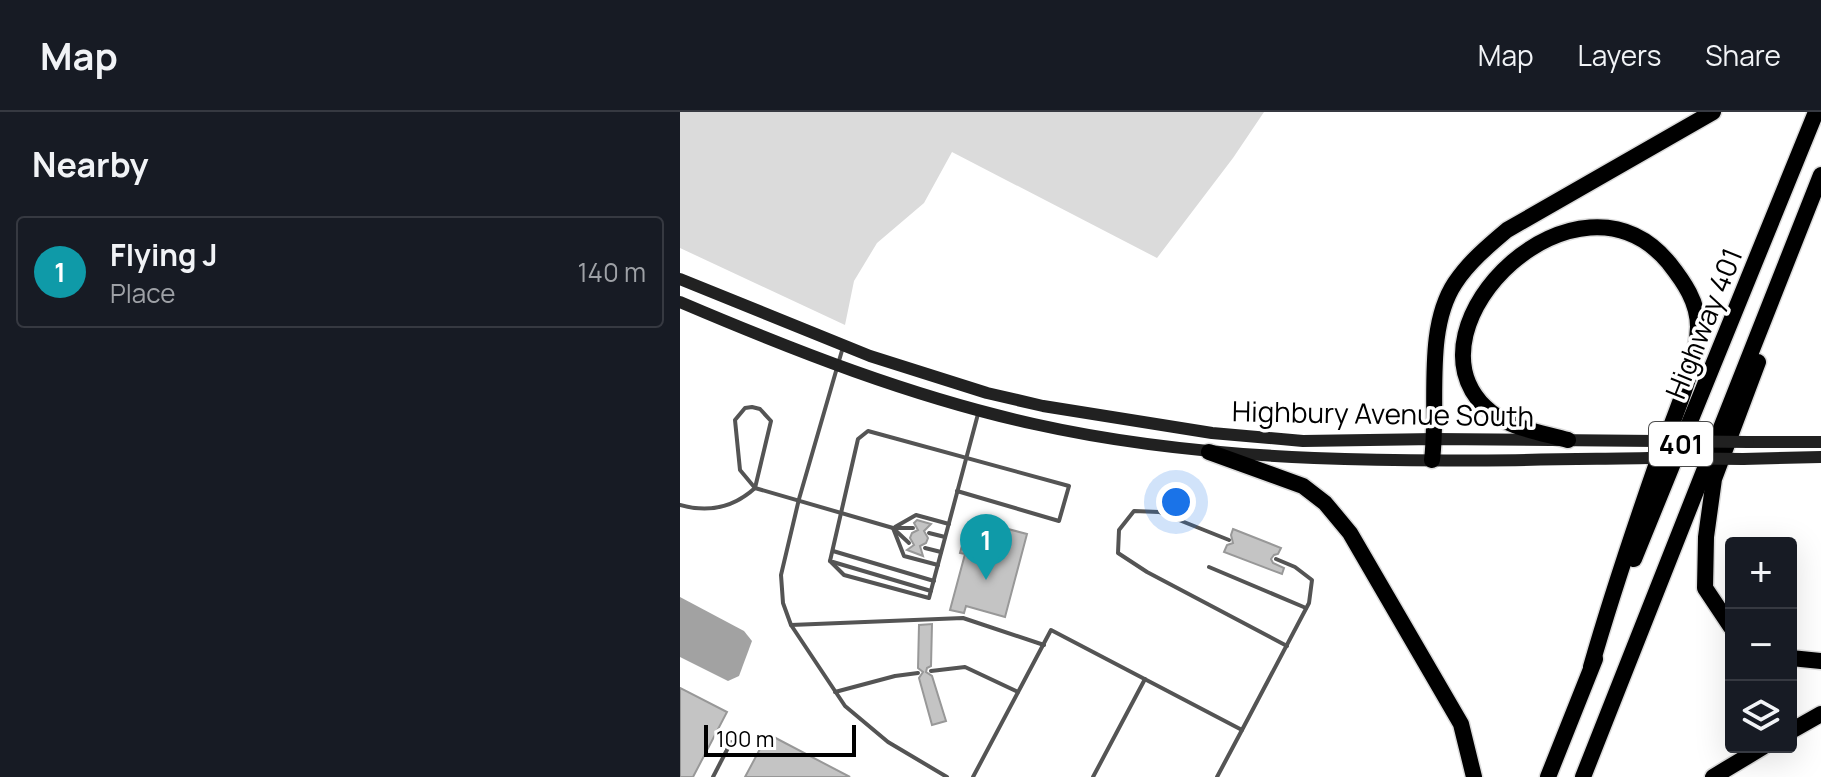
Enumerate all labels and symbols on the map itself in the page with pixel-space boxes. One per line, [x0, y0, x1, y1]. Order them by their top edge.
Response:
street label: Highway 401 [1656, 242, 1750, 404]
street label: Highbury Avenue South [1232, 391, 1534, 435]
road number: 401 [1649, 422, 1713, 466]
your location [1156, 482, 1196, 522]
pin: 1 [960, 514, 1012, 580]
scale bar [704, 721, 856, 757]

